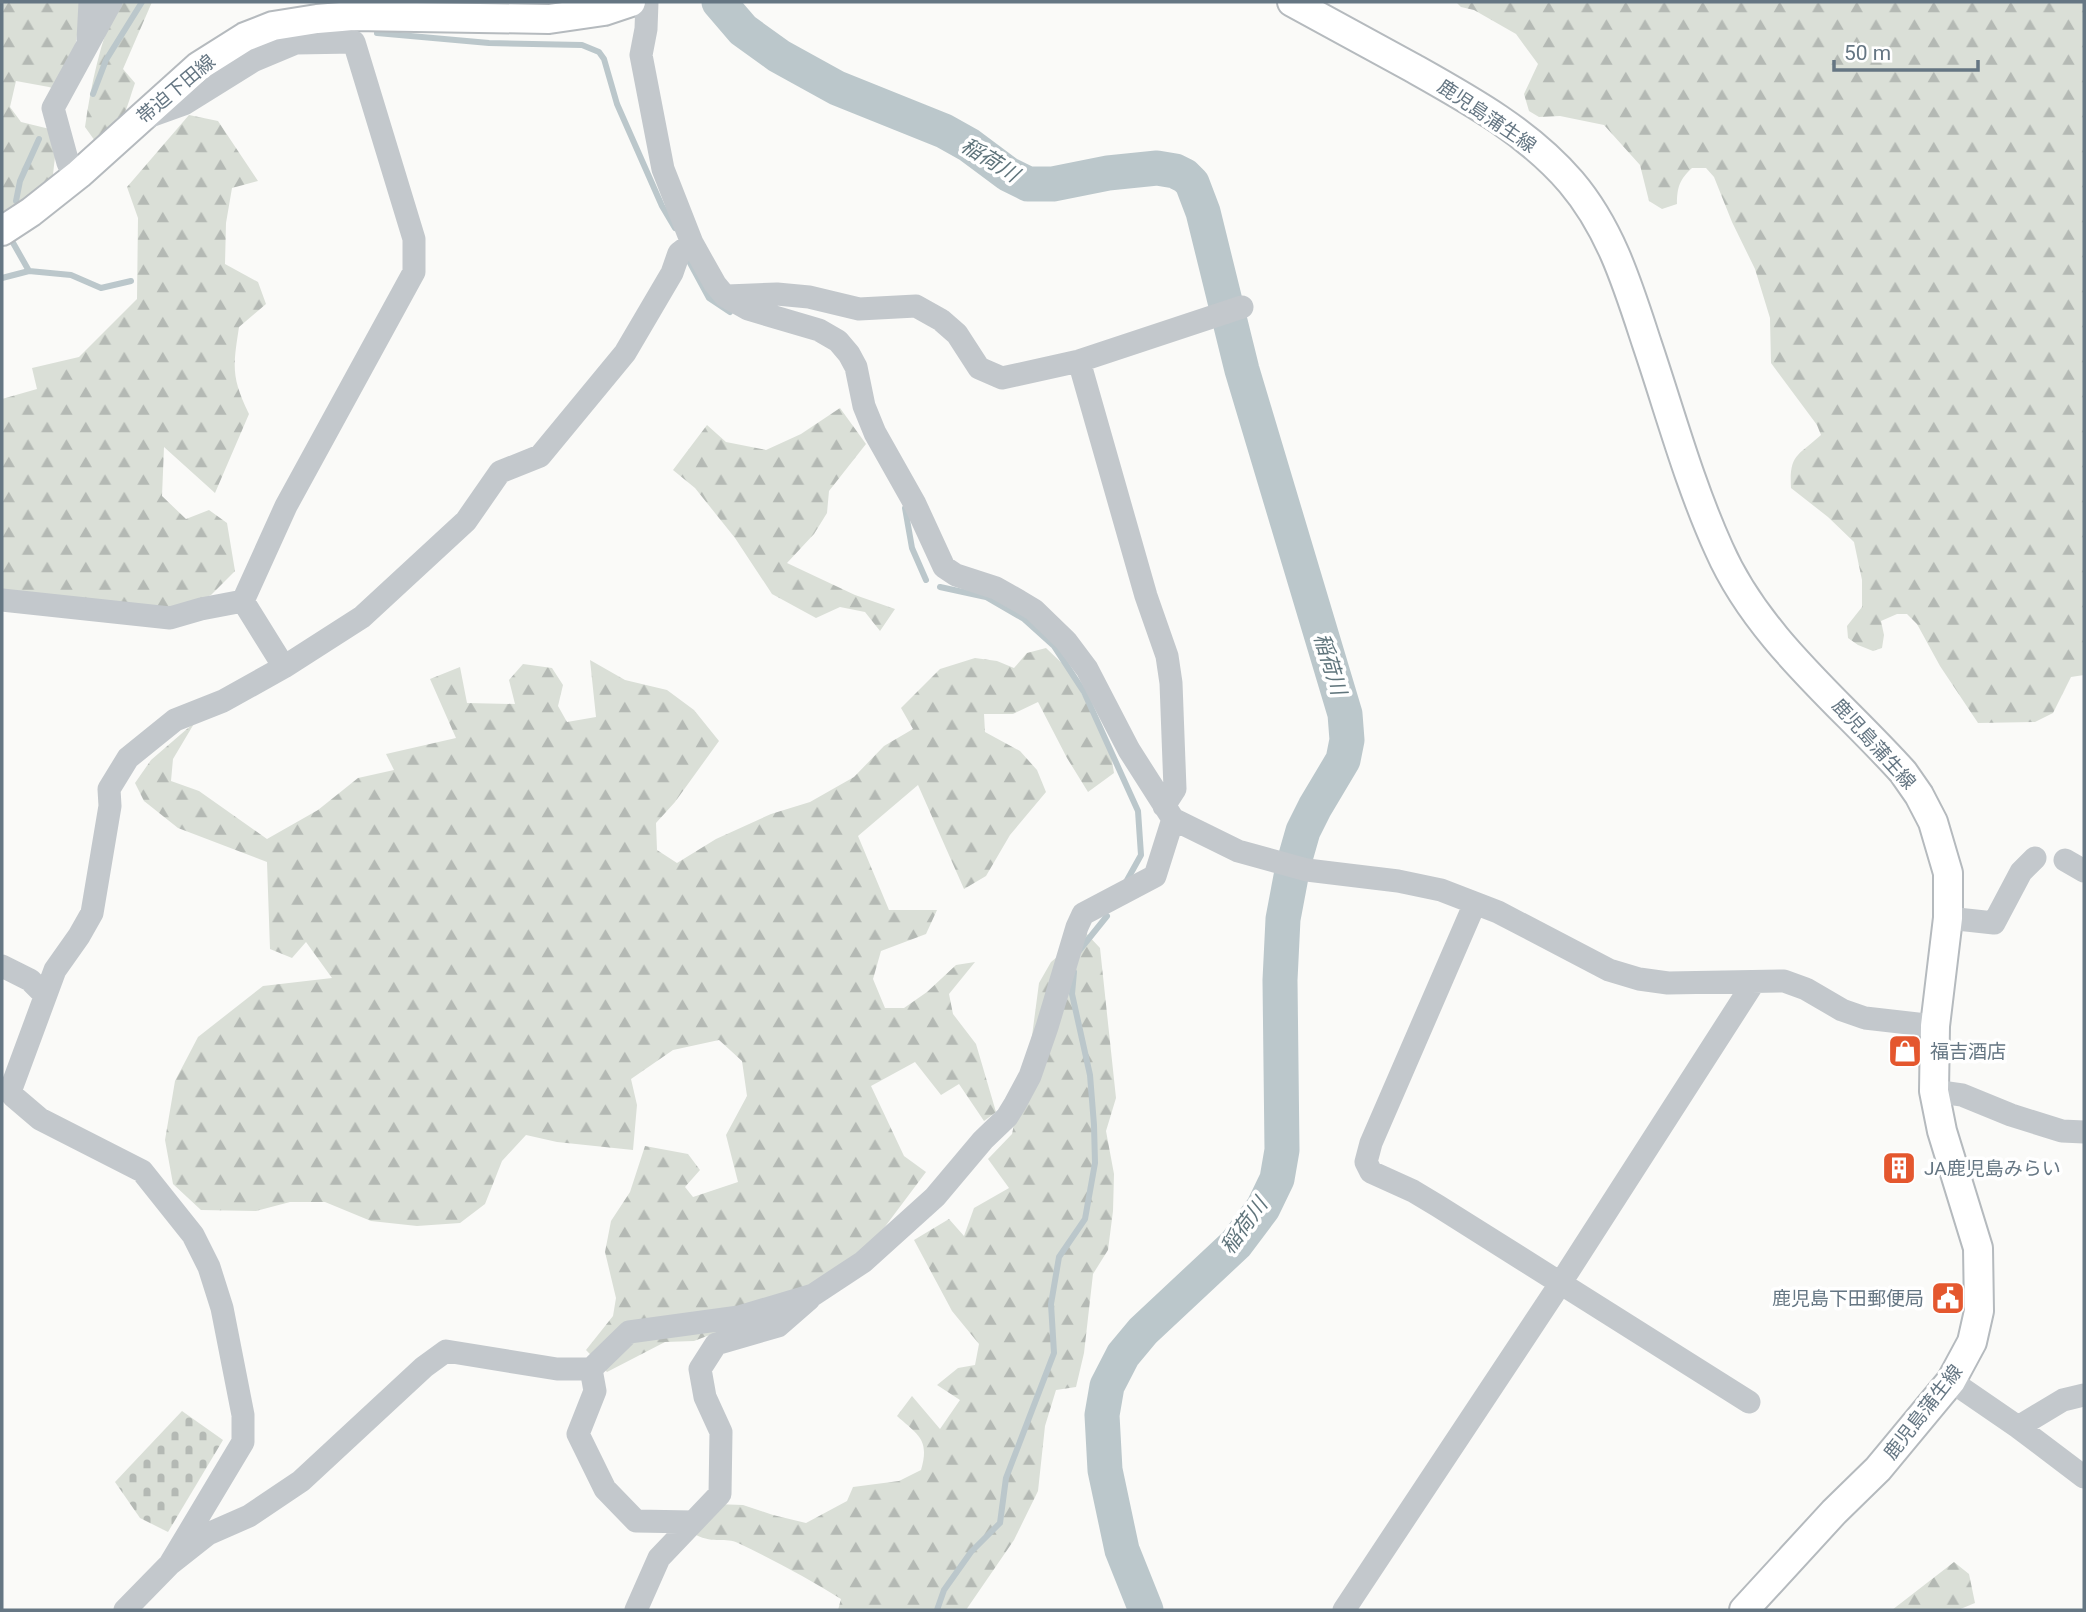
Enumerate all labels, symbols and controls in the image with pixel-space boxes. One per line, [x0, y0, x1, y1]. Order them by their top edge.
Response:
scale bar [1834, 28, 1978, 72]
text: 50 m [1844, 41, 1891, 65]
street label: 帯迫下田線 [132, 50, 220, 128]
street label: 鹿児島蒲生線 [1433, 75, 1541, 157]
water label: 稲荷川 [957, 133, 1025, 188]
water label: 稲荷川 [1309, 630, 1351, 700]
street label: 鹿児島蒲生線 [1827, 694, 1921, 794]
shop icon: 福吉酒店 [1886, 1032, 1924, 1070]
place label: 福吉酒店 [1930, 1040, 2006, 1063]
building icon: JA鹿児島みらい [1880, 1149, 1918, 1187]
place label: JA鹿児島みらい [1924, 1157, 2061, 1180]
water label: 稲荷川 [1216, 1192, 1273, 1259]
public building icon: 鹿児島下田郵便局 [1929, 1279, 1967, 1317]
place label: 鹿児島下田郵便局 [1772, 1287, 1924, 1310]
street label: 鹿児島蒲生線 [1879, 1360, 1967, 1464]

